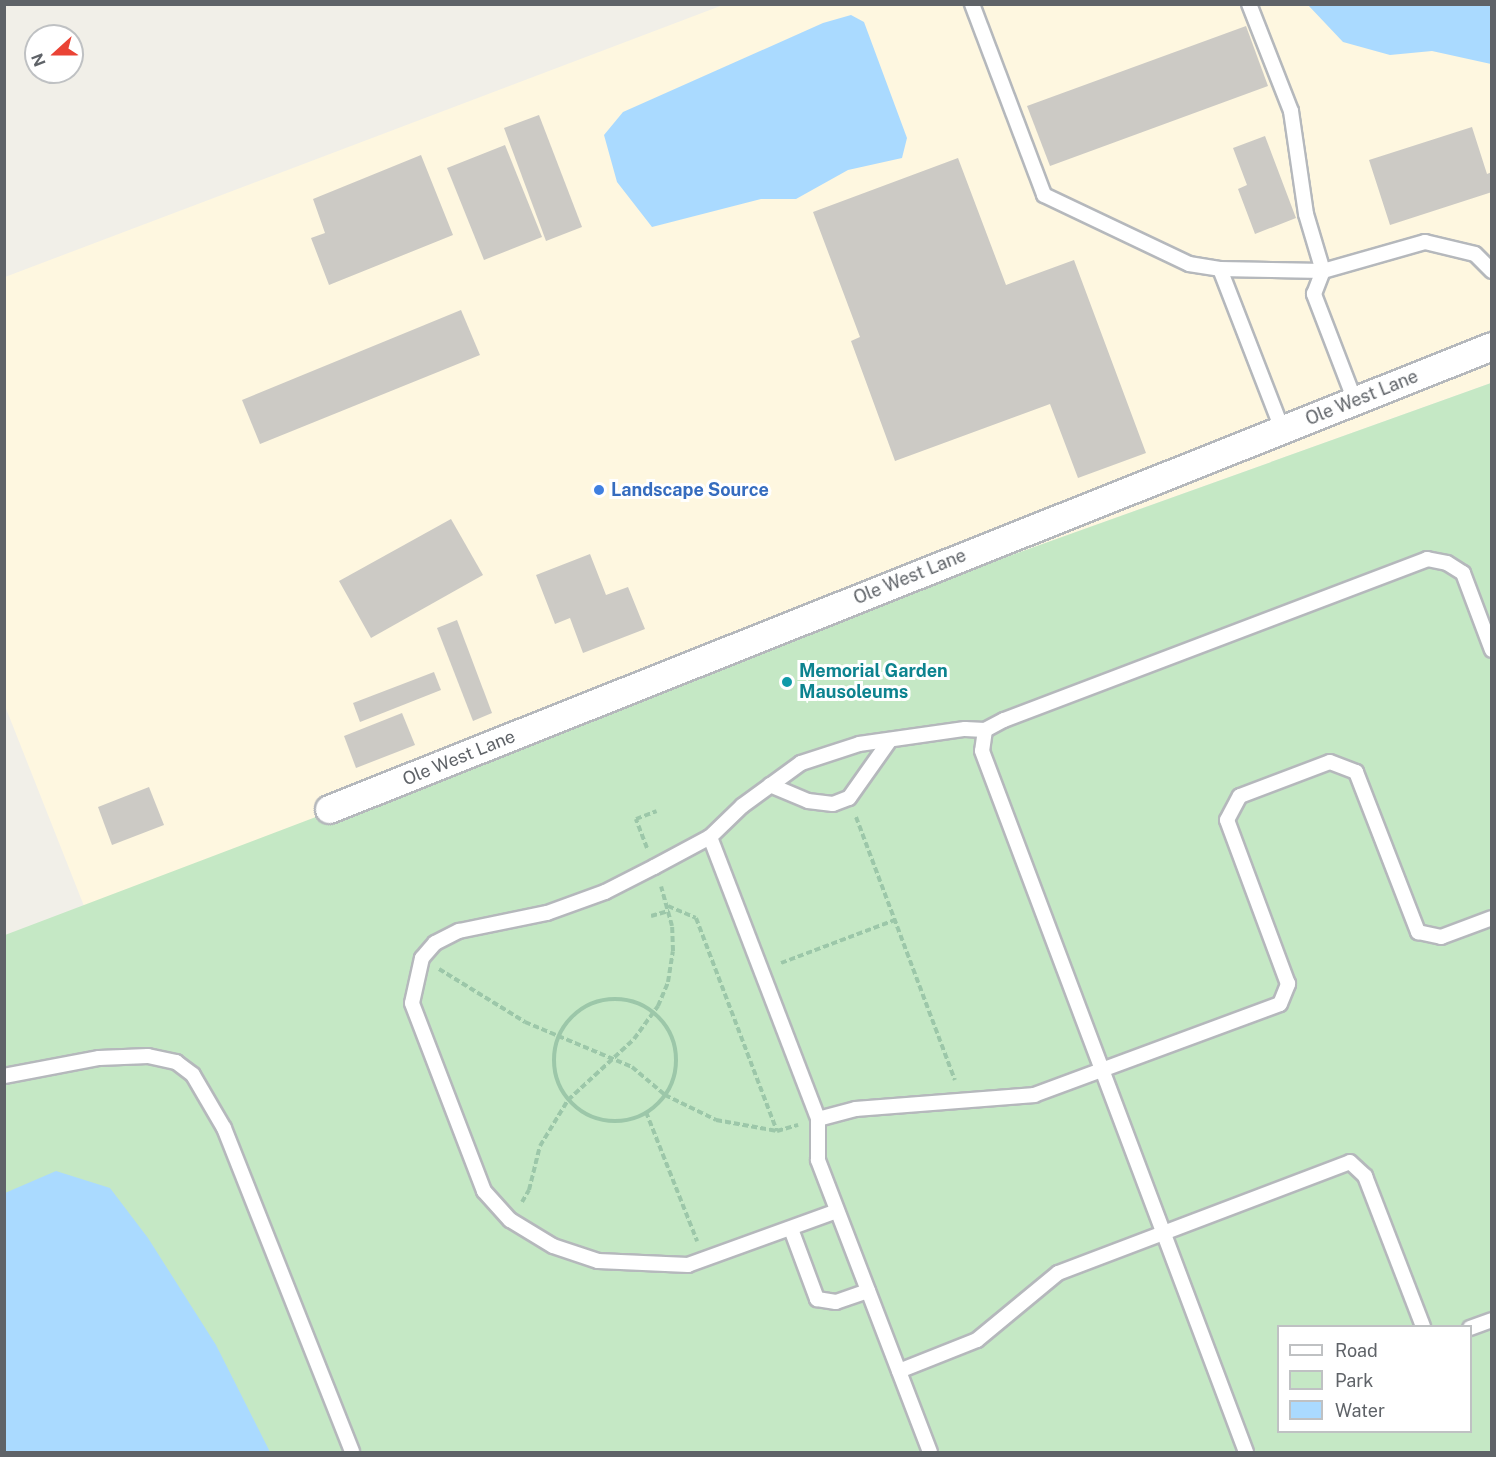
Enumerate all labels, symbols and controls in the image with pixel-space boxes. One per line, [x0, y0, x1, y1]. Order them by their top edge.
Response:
north arrow [24, 24, 84, 84]
text: N [27, 51, 50, 69]
street label: Ole West Lane [1302, 365, 1422, 431]
place label: Landscape Source [611, 479, 769, 501]
marker: Landscape Source [592, 483, 606, 497]
street label: Ole West Lane [850, 544, 970, 610]
place label: Memorial Garden Mausoleums [799, 661, 948, 704]
marker: Memorial Garden Mausoleums [780, 675, 794, 689]
street label: Ole West Lane [399, 725, 519, 791]
legend [1277, 1325, 1472, 1433]
text: Road [1335, 1340, 1378, 1361]
text: Park [1335, 1370, 1373, 1391]
text: Water [1335, 1400, 1385, 1421]

